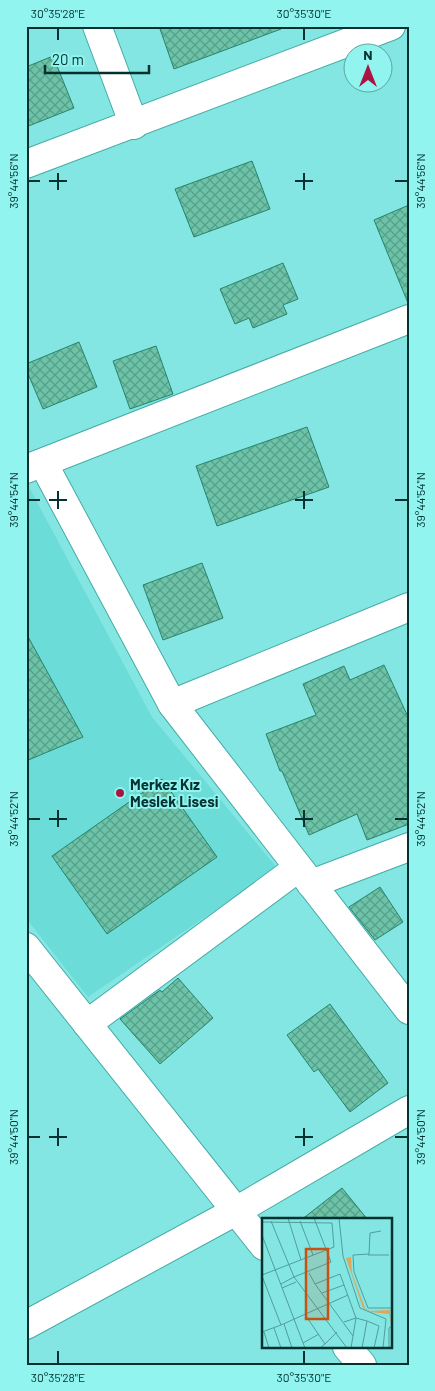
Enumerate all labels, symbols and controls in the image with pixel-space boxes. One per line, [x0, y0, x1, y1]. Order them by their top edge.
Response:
text: 30°35'28"E [31, 6, 85, 20]
text: 30°35'30"E [277, 6, 331, 20]
scale bar [45, 42, 149, 74]
north arrow [342, 42, 392, 92]
text: N [363, 46, 373, 63]
text: 20 m [52, 50, 84, 68]
text: 39°44'56"N [6, 153, 20, 209]
text: 39°44'56"N [413, 153, 427, 209]
text: 39°44'54"N [6, 472, 20, 528]
text: 39°44'54"N [413, 472, 427, 528]
place label: Merkez Kız Meslek Lisesi [130, 775, 219, 810]
marker: Merkez Kız Meslek Lisesi [114, 787, 126, 799]
text: 39°44'52"N [6, 791, 20, 847]
text: 39°44'52"N [413, 791, 427, 847]
text: 39°44'50"N [6, 1109, 20, 1165]
text: 39°44'50"N [413, 1109, 427, 1165]
inset map [262, 1218, 392, 1348]
text: 30°35'28"E [31, 1370, 85, 1384]
text: 30°35'30"E [277, 1370, 331, 1384]

